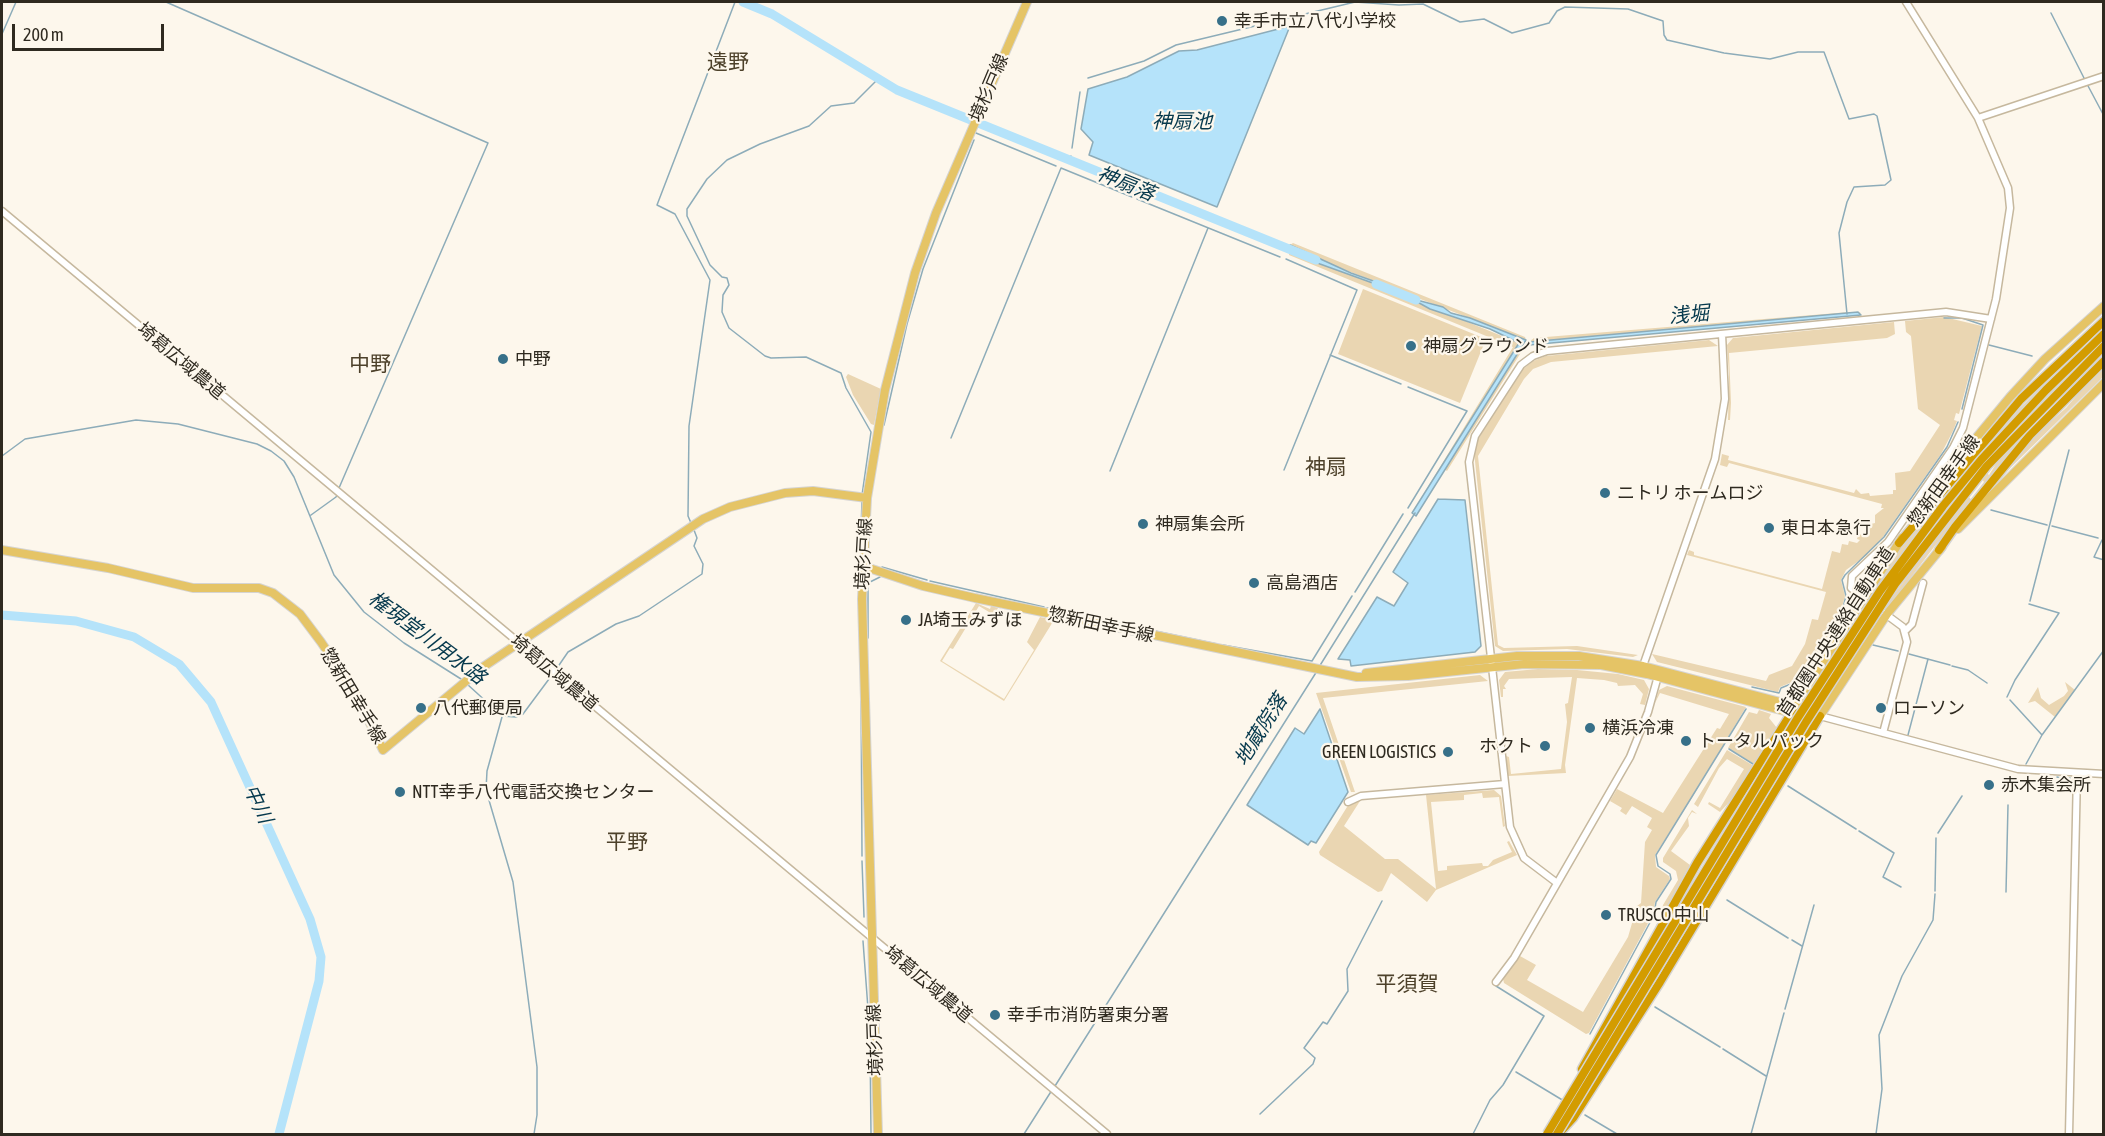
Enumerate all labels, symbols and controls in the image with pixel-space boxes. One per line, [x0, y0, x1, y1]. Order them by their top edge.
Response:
place label: 幸手市立八代小学校 [1234, 10, 1396, 32]
scale bar [15, 12, 166, 50]
marker: 幸手市立八代小学校 [1215, 14, 1229, 28]
text: 200 m [23, 24, 64, 45]
district label: 遠野 [707, 49, 749, 75]
street label: 境杉戸線 [965, 51, 1013, 125]
water label: 神扇池 [1152, 110, 1212, 134]
water label: 神扇落 [1094, 162, 1158, 206]
water label: 浅堀 [1668, 301, 1710, 329]
street label: 埼葛広域農道 [133, 318, 229, 404]
place label: 神扇グラウンド [1423, 335, 1549, 357]
marker: 神扇グラウンド [1404, 339, 1418, 353]
place label: 中野 [515, 348, 551, 370]
district label: 中野 [349, 351, 391, 377]
marker: 中野 [496, 352, 510, 366]
street label: 惣新田幸手線 [1904, 431, 1984, 531]
district label: 神扇 [1305, 454, 1347, 480]
place label: ニトリ ホームロジ [1617, 482, 1763, 504]
marker: ニトリ ホームロジ [1598, 486, 1612, 500]
place label: 神扇集会所 [1155, 513, 1245, 535]
street label: 境杉戸線 [851, 517, 877, 591]
marker: 神扇集会所 [1136, 517, 1150, 531]
place label: 東日本急行 [1781, 517, 1871, 539]
marker: 東日本急行 [1762, 521, 1776, 535]
street label: 首都圏中央連絡自動車道 [1773, 543, 1899, 721]
place label: 高島酒店 [1266, 572, 1338, 594]
marker: 高島酒店 [1247, 576, 1261, 590]
water label: 権現堂川用水路 [364, 586, 490, 690]
street label: 惣新田幸手線 [1046, 603, 1156, 647]
place label: JA埼玉みずほ [918, 609, 1023, 631]
marker: JA埼玉みずほ [899, 613, 913, 627]
street label: 埼葛広域農道 [506, 630, 602, 716]
street label: 惣新田幸手線 [316, 644, 390, 748]
water label: 地蔵院落 [1230, 690, 1292, 770]
place label: 八代郵便局 [433, 697, 523, 719]
place label: ローソン [1893, 697, 1965, 719]
marker: 八代郵便局 [414, 701, 428, 715]
marker: ローソン [1874, 701, 1888, 715]
place label: 横浜冷凍 [1602, 717, 1674, 739]
marker: 横浜冷凍 [1583, 721, 1597, 735]
place label: トータルパック [1698, 730, 1824, 752]
marker: トータルパック [1679, 734, 1693, 748]
place label: ホクト [1479, 735, 1533, 757]
marker: ホクト [1538, 739, 1552, 753]
place label: GREEN LOGISTICS [1322, 741, 1436, 763]
marker: GREEN LOGISTICS [1441, 745, 1455, 759]
place label: 赤木集会所 [2001, 774, 2091, 796]
marker: 赤木集会所 [1982, 778, 1996, 792]
water label: 中川 [239, 781, 277, 827]
place label: NTT幸手八代電話交換センター [412, 781, 654, 803]
marker: NTT幸手八代電話交換センター [393, 785, 407, 799]
district label: 平野 [606, 829, 648, 855]
place label: TRUSCO 中山 [1618, 904, 1710, 926]
marker: TRUSCO 中山 [1599, 908, 1613, 922]
street label: 埼葛広域農道 [880, 941, 976, 1027]
district label: 平須賀 [1376, 971, 1438, 997]
street label: 境杉戸線 [863, 1004, 887, 1076]
place label: 幸手市消防署東分署 [1007, 1004, 1169, 1026]
marker: 幸手市消防署東分署 [988, 1008, 1002, 1022]

